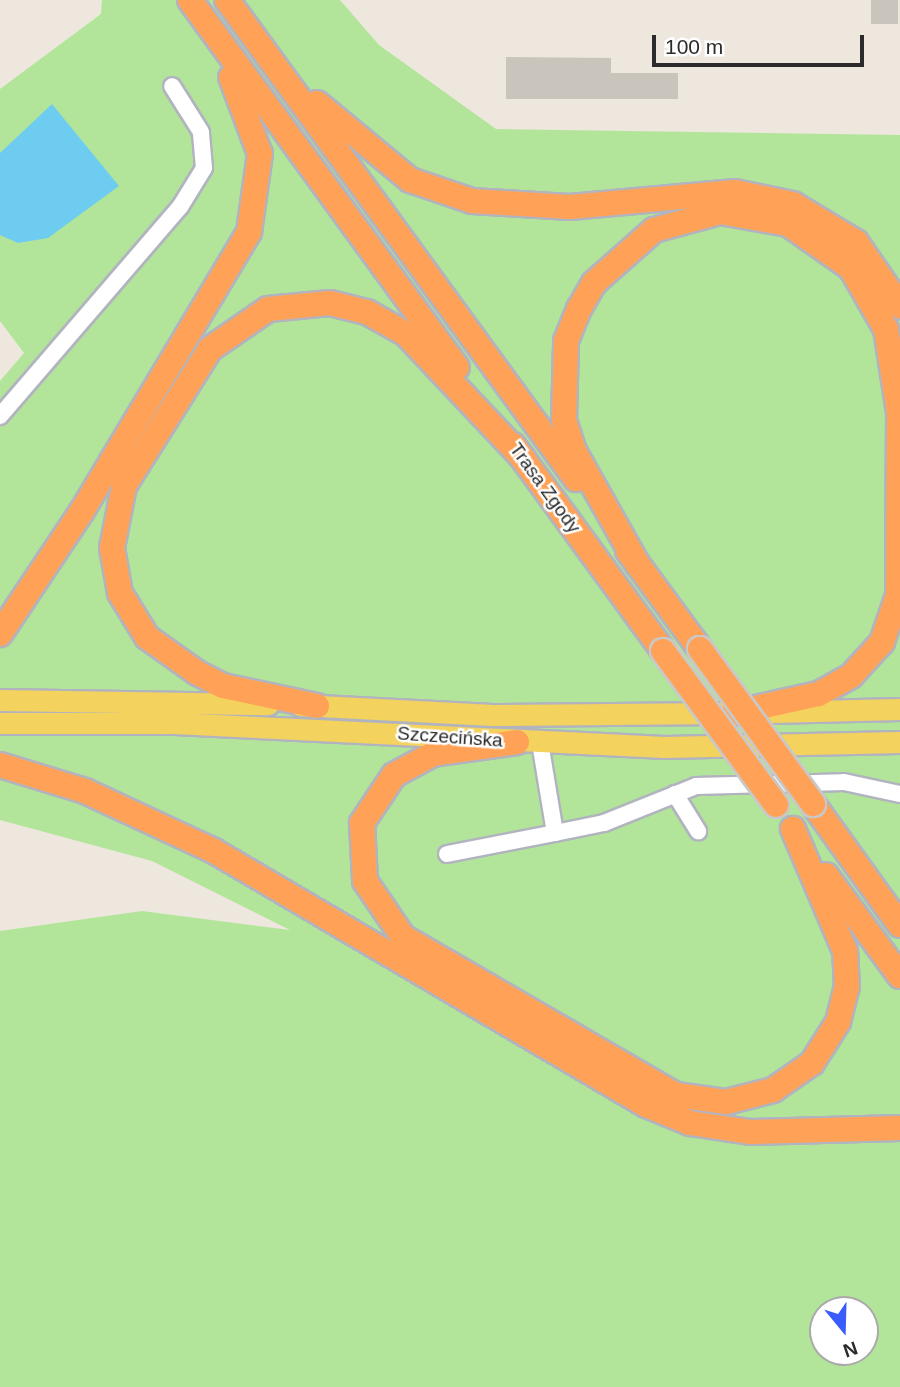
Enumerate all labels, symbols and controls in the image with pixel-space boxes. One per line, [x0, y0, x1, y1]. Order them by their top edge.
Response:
scale bar [655, 21, 867, 65]
text: 100 m [665, 35, 723, 58]
street label: Trasa Zgody [505, 438, 585, 538]
street label: Szczecińska [397, 722, 503, 752]
north arrow [809, 1296, 879, 1366]
text: N [840, 1337, 860, 1362]

